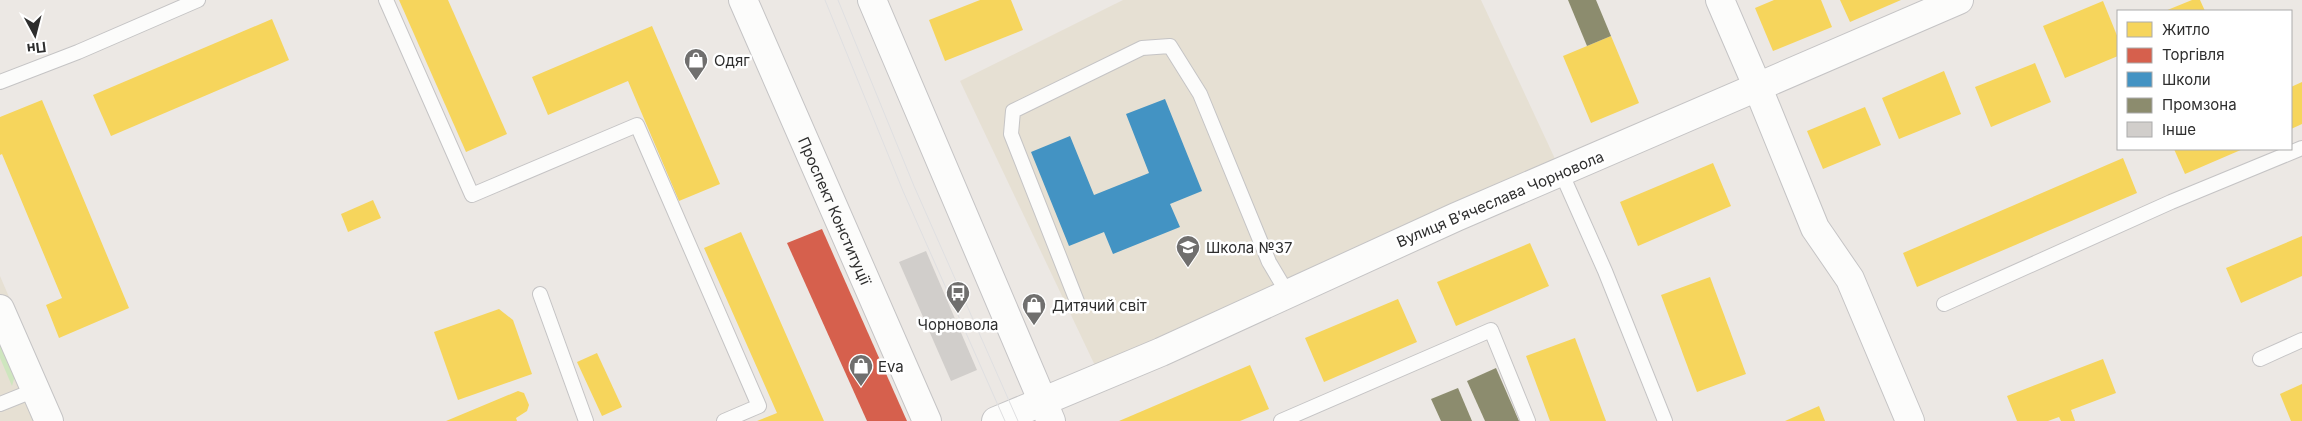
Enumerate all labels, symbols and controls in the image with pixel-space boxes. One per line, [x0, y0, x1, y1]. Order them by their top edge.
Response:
north arrow [10, 10, 60, 60]
legend [2117, 10, 2292, 150]
text: Житло [2162, 20, 2210, 39]
text: Пн [26, 39, 47, 58]
text: Торгівля [2162, 45, 2225, 64]
shop icon: Одяг [683, 47, 709, 81]
place label: Одяг [714, 51, 750, 70]
text: Школи [2162, 70, 2211, 89]
text: Промзона [2162, 95, 2237, 114]
text: Інше [2162, 120, 2196, 139]
street label: Проспект Конституції [794, 134, 876, 289]
street label: Вулиця Вʼячеслава Чорновола [1394, 147, 1606, 251]
school or university icon: Школа №37 [1175, 234, 1201, 268]
place label: Школа №37 [1206, 238, 1293, 257]
bus stop icon: Чорновола [945, 280, 971, 314]
shop icon: Дитячий світ [1021, 292, 1047, 326]
place label: Дитячий світ [1052, 296, 1147, 315]
place label: Чорновола [917, 315, 999, 334]
shop icon: Eva [848, 353, 874, 387]
place label: Eva [878, 357, 904, 376]

